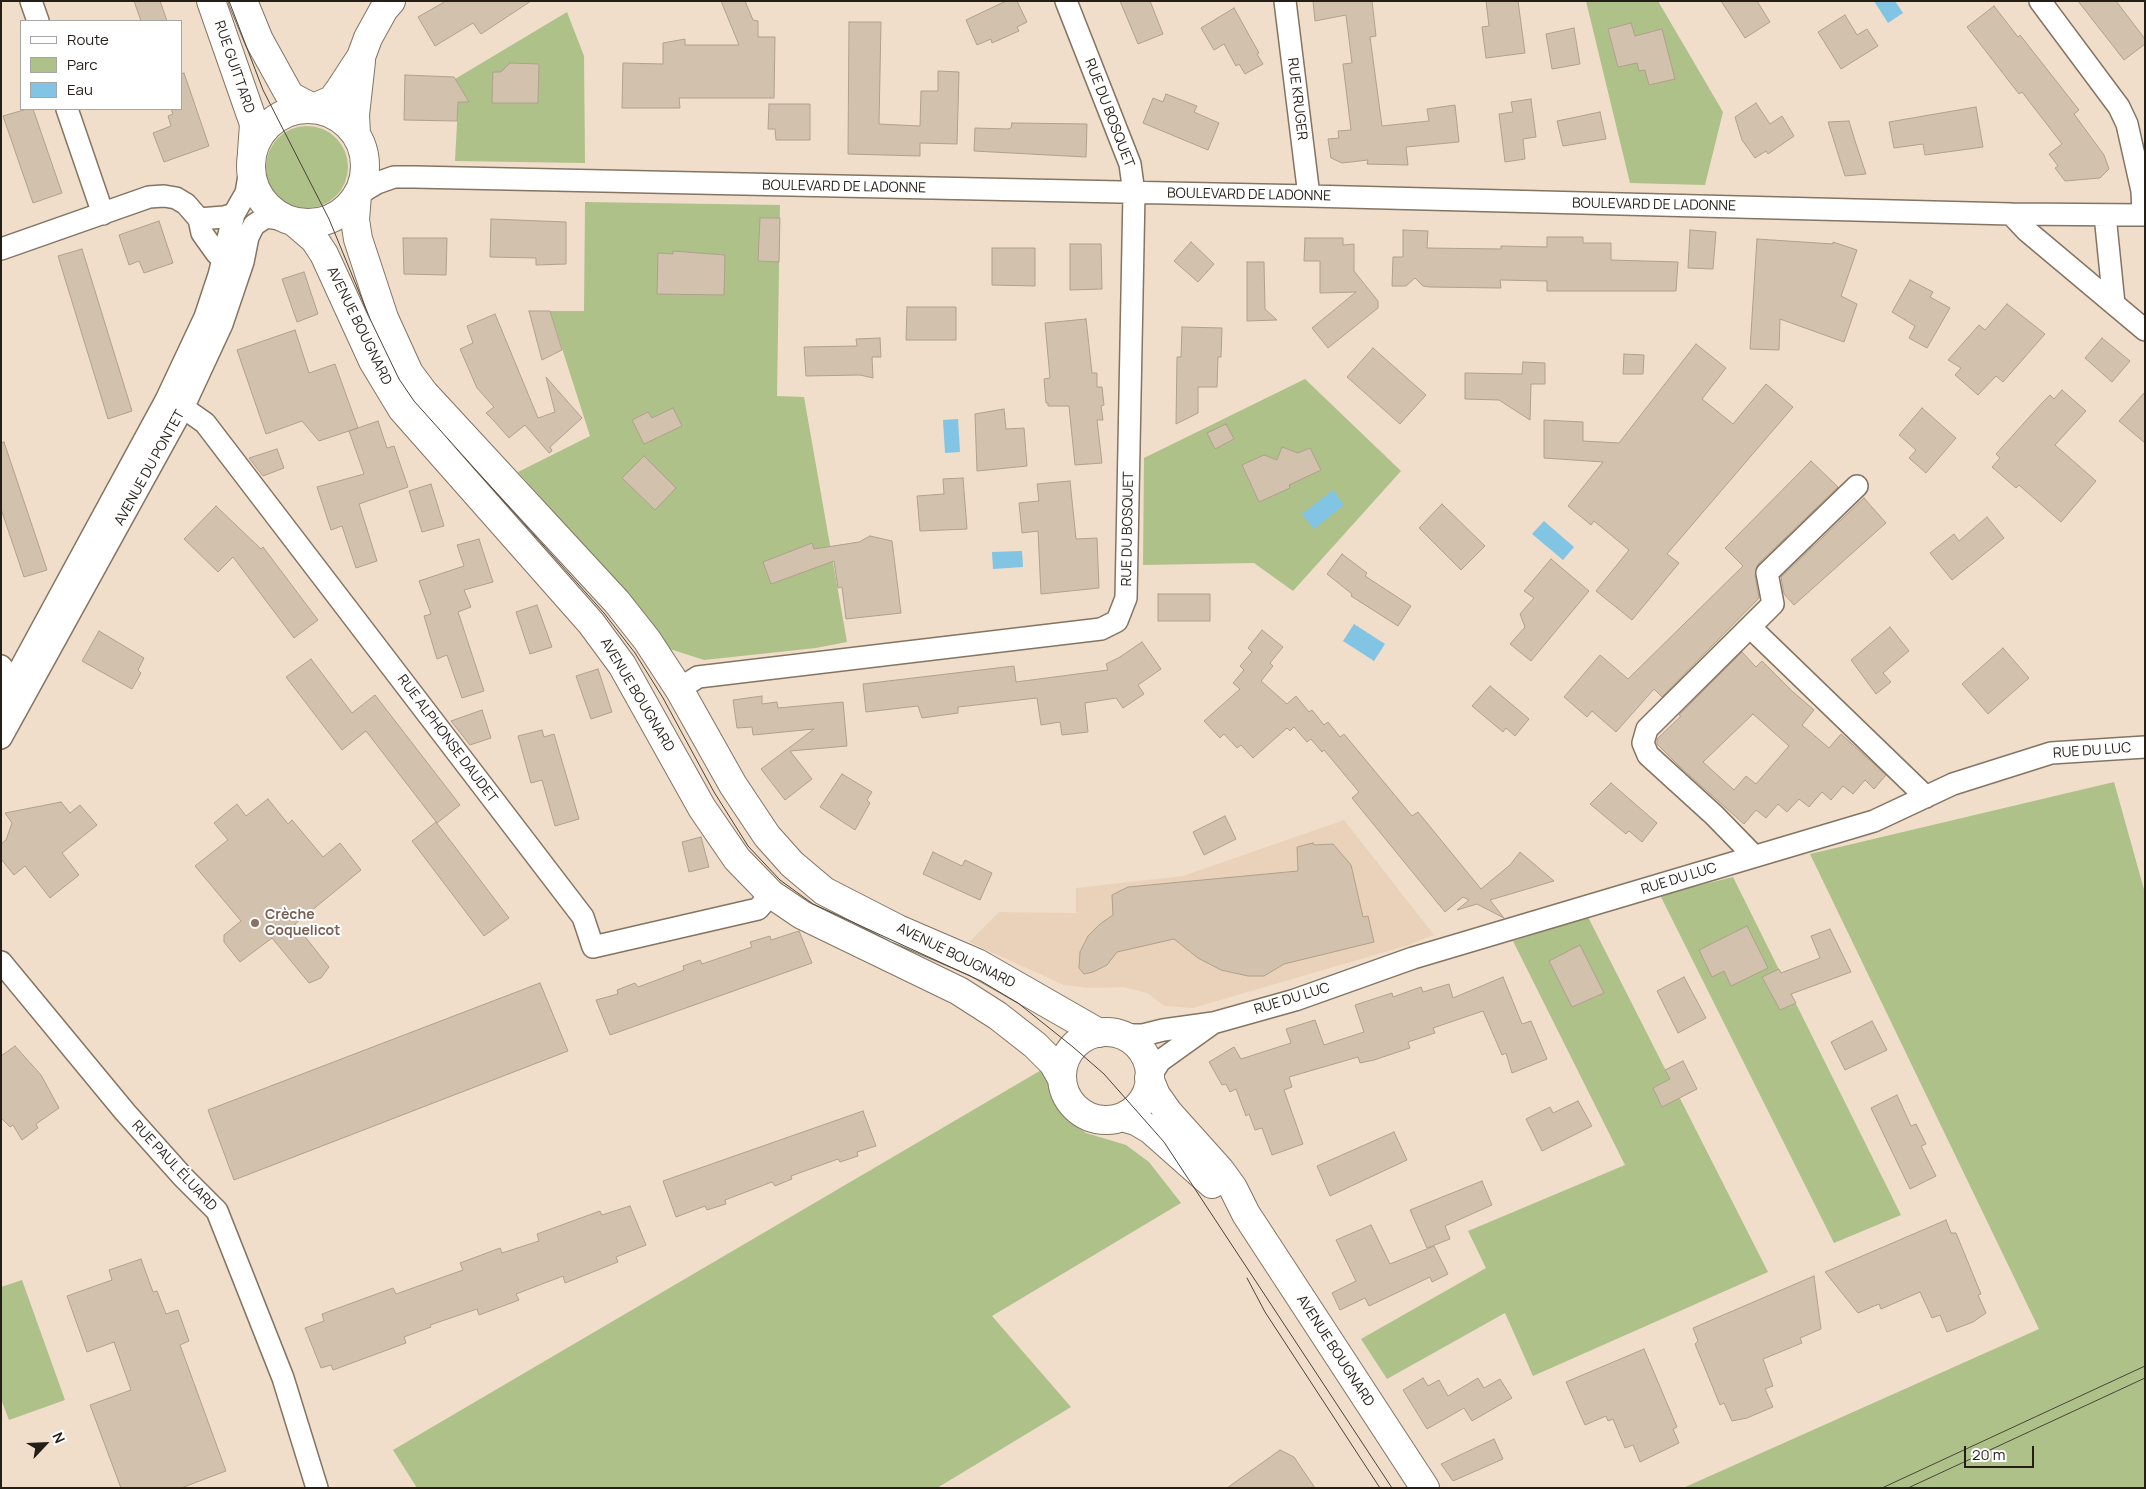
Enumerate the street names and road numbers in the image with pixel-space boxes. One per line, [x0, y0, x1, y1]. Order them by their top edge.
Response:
street label: RUE GUITTARD [210, 19, 258, 115]
street label: RUE DU BOSQUET [1081, 56, 1137, 170]
street label: RUE KRUGER [1284, 57, 1310, 141]
street label: BOULEVARD DE LADONNE [762, 177, 926, 197]
street label: BOULEVARD DE LADONNE [1167, 185, 1331, 205]
street label: BOULEVARD DE LADONNE [1572, 195, 1736, 215]
street label: AVENUE BOUGNARD [323, 264, 395, 388]
street label: AVENUE DU PONTET [111, 407, 189, 529]
street label: RUE DU BOSQUET [1119, 471, 1137, 587]
street label: AVENUE BOUGNARD [596, 635, 678, 755]
street label: RUE ALPHONSE DAUDET [393, 672, 501, 806]
street label: RUE DU LUC [2052, 740, 2132, 762]
street label: RUE DU LUC [1639, 859, 1719, 899]
street label: AVENUE BOUGNARD [894, 920, 1018, 992]
street label: RUE DU LUC [1252, 979, 1332, 1019]
street label: RUE PAUL ÉLUARD [128, 1117, 220, 1215]
street label: AVENUE BOUGNARD [1293, 1292, 1377, 1410]

